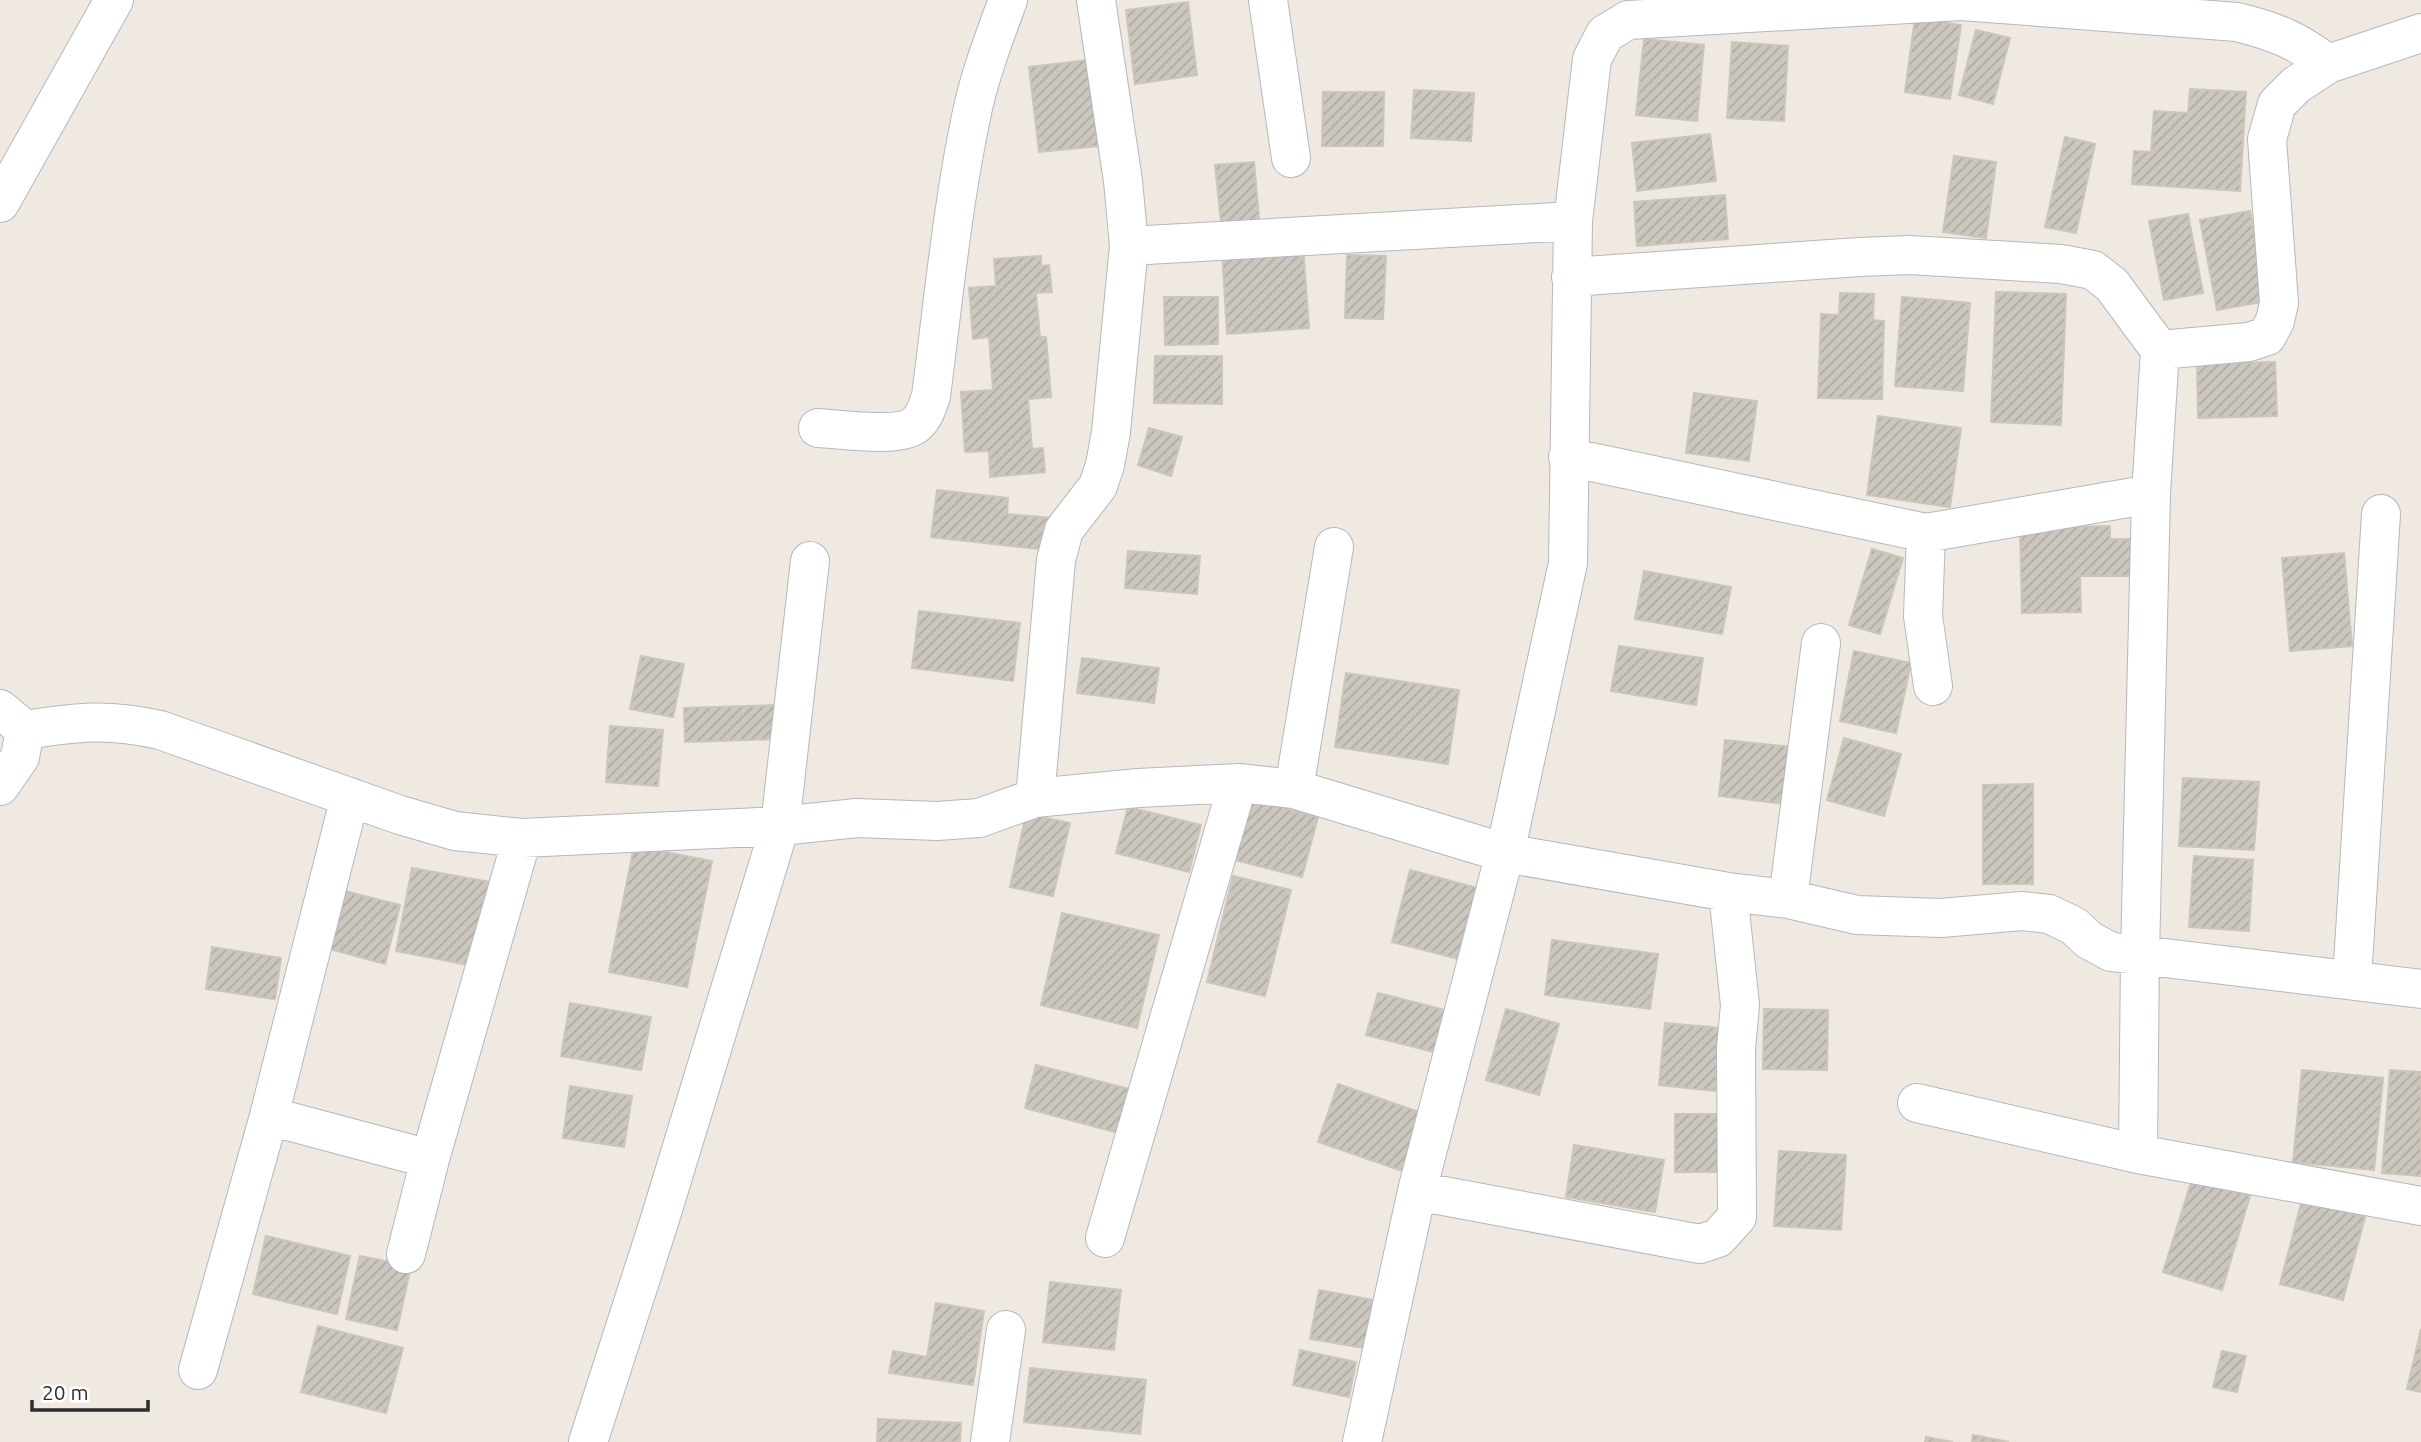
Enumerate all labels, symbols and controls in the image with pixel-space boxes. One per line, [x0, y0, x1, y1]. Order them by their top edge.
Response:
scale bar [32, 1368, 147, 1412]
text: 20 m [42, 1380, 89, 1404]

